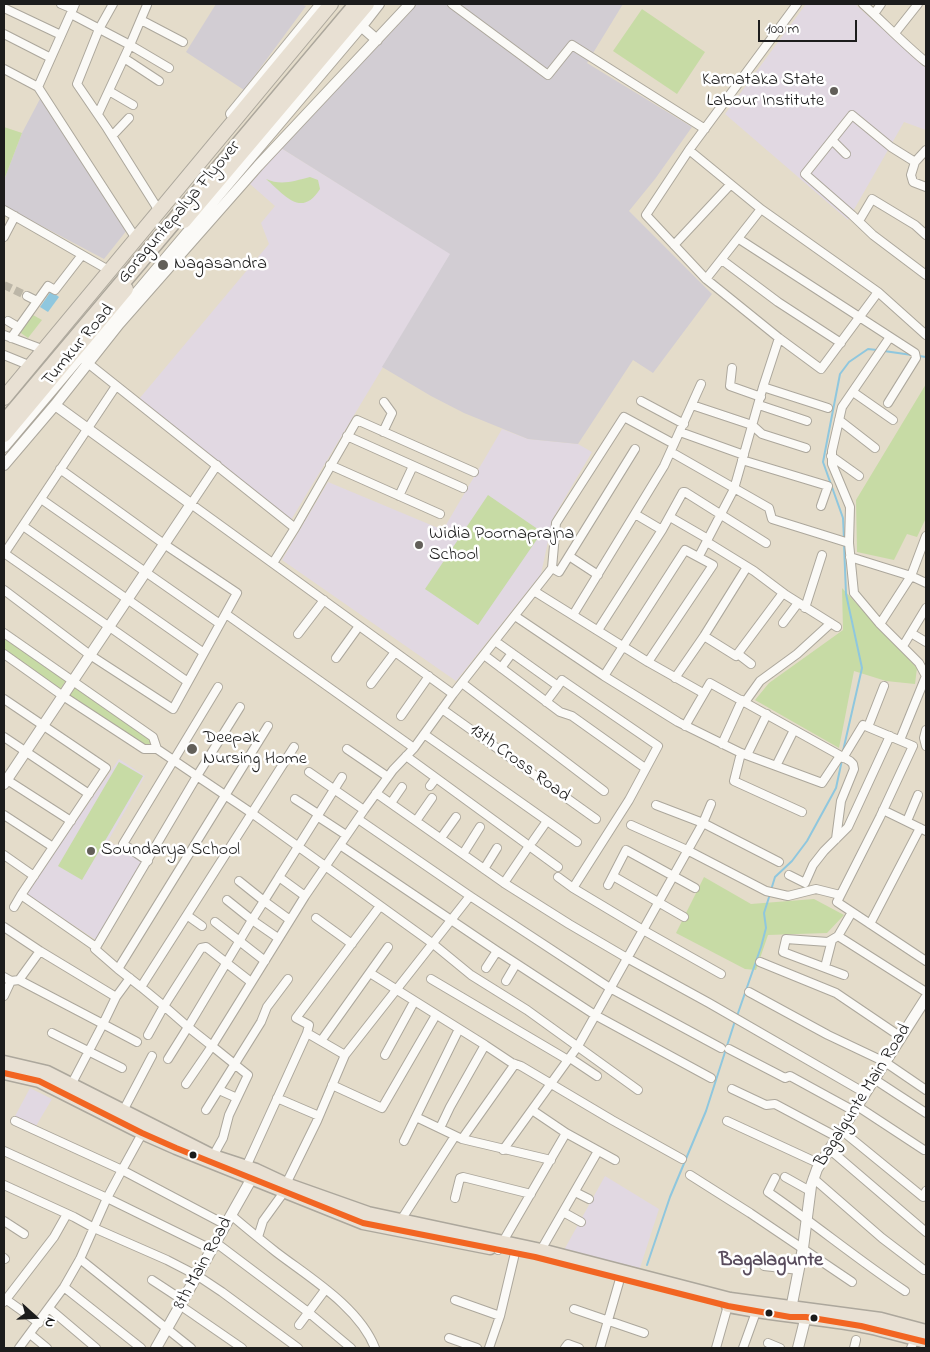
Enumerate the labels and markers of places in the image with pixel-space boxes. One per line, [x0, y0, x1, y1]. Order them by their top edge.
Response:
place label: Karnataka State Labour Institute [702, 70, 824, 112]
marker: Karnataka State Labour Institute [828, 85, 840, 97]
place label: Nagasandra [174, 254, 267, 276]
marker: Nagasandra [156, 258, 170, 272]
place label: Widia Poornaprajna School [429, 524, 574, 566]
marker: Widia Poornaprajna School [413, 539, 425, 551]
place label: Deepak Nursing Home [203, 728, 307, 771]
marker: Deepak Nursing Home [185, 742, 199, 756]
place label: Soundarya School [101, 840, 240, 862]
marker: Soundarya School [85, 845, 97, 857]
unlabelled marker [188, 1150, 198, 1160]
unlabelled marker [764, 1308, 774, 1318]
unlabelled marker [809, 1313, 819, 1323]

